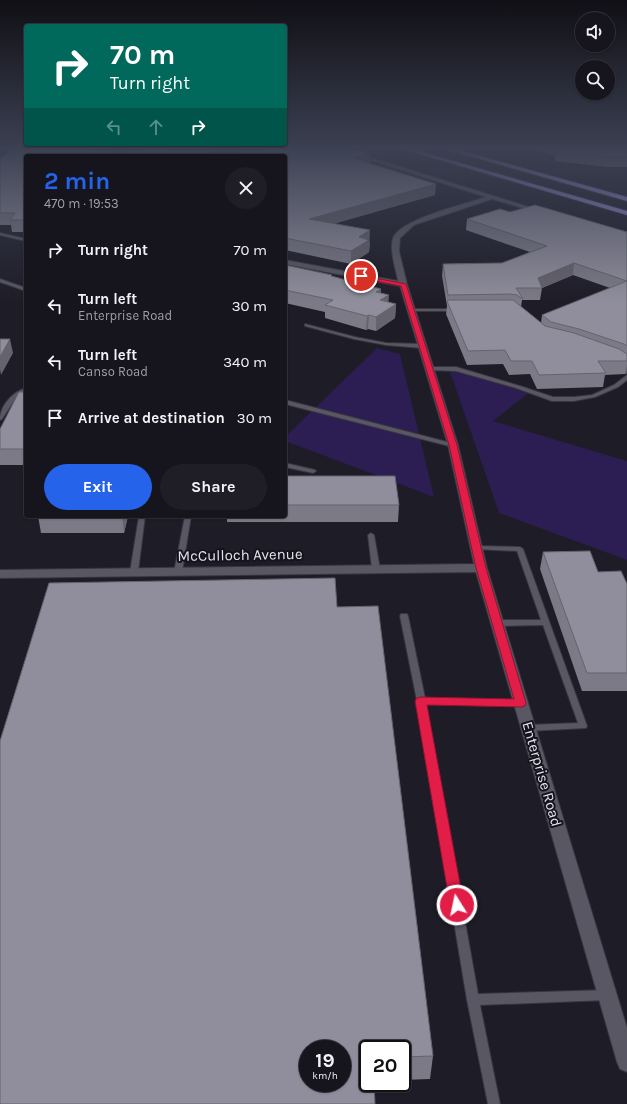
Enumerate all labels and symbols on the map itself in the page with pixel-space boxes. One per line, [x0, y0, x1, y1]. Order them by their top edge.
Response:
pin [344, 259, 378, 293]
street label: McCulloch Avenue [177, 545, 303, 565]
street label: Enterprise Road [518, 719, 566, 829]
position arrow [436, 884, 478, 926]
speed limit sign: 20 [359, 1040, 411, 1092]

